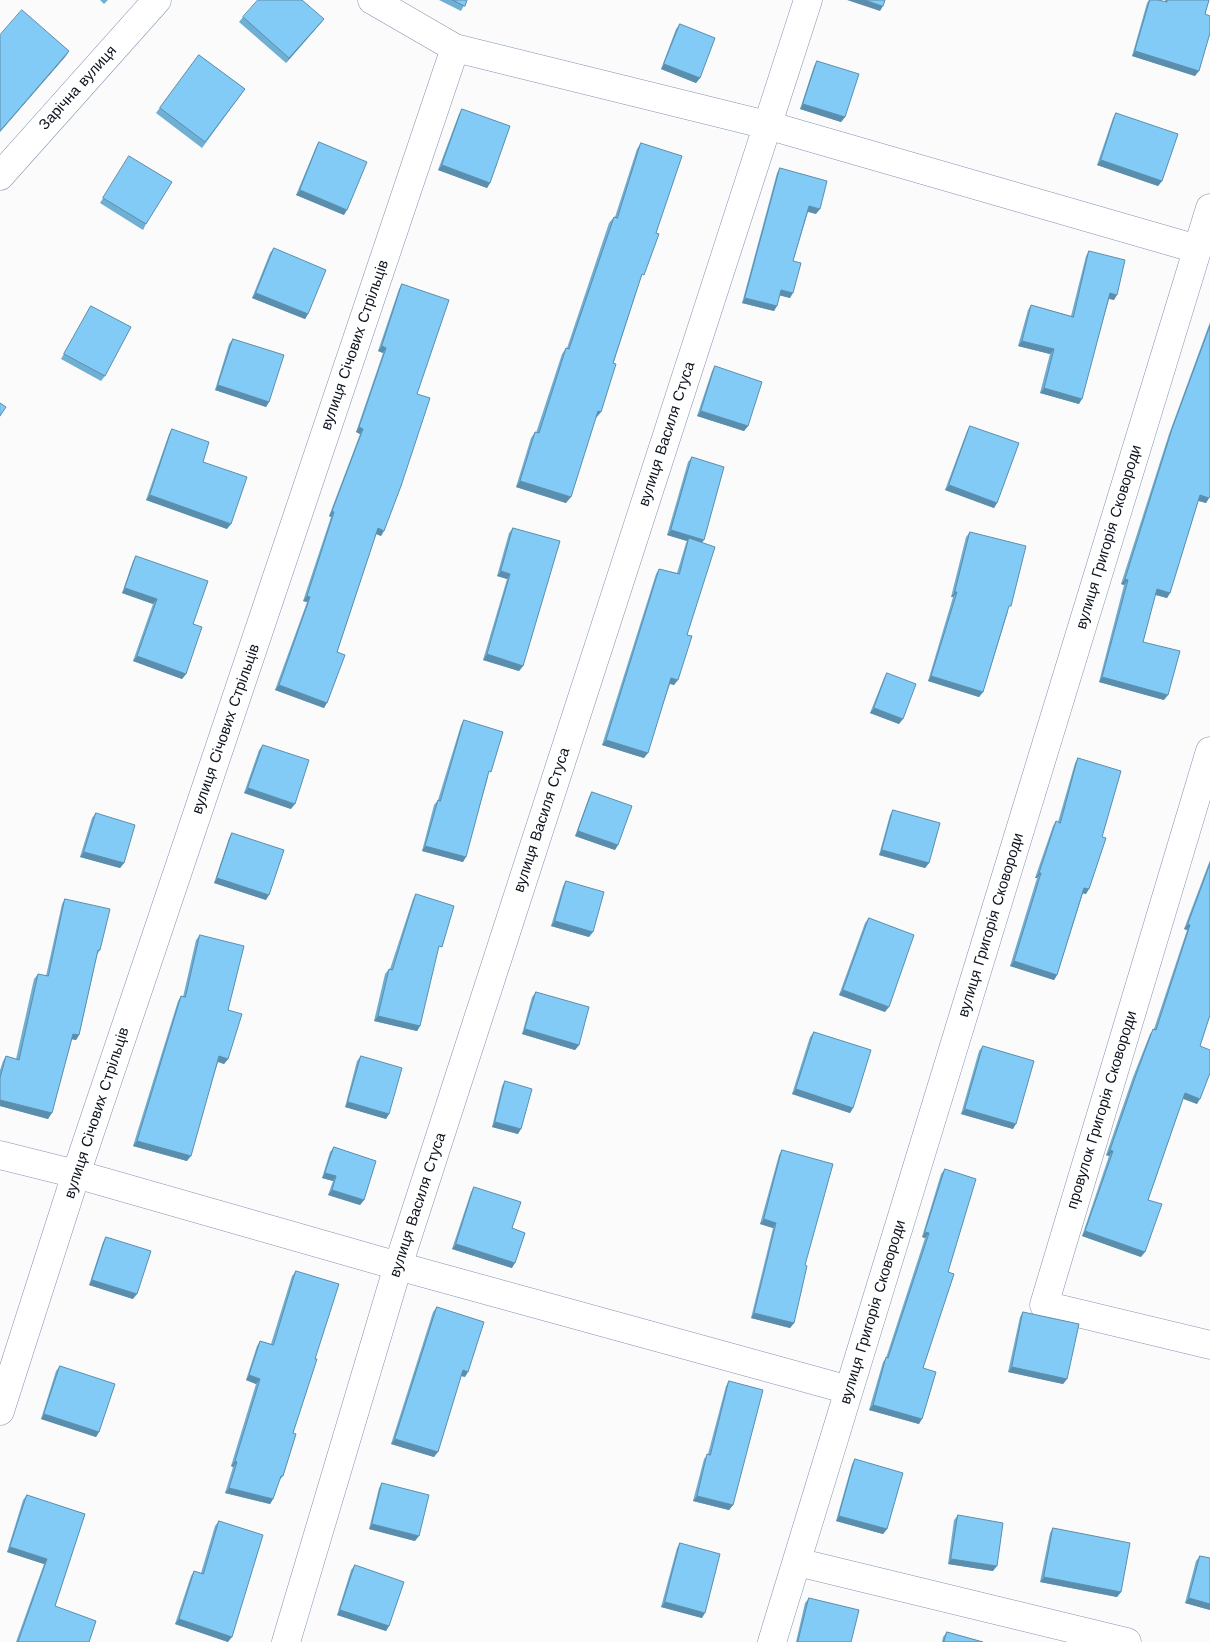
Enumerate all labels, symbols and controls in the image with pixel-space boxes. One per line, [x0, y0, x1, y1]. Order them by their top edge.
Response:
street label: Зарічна вулиця [35, 42, 121, 134]
street label: вулиця Січових Стрільців [317, 257, 393, 433]
street label: вулиця Василя Стуса [635, 359, 699, 509]
street label: вулиця Григорія Сковороди [1072, 443, 1146, 631]
street label: вулиця Січових Стрільців [188, 641, 264, 817]
street label: вулиця Василя Стуса [510, 745, 574, 895]
street label: вулиця Григорія Сковороди [954, 831, 1028, 1019]
street label: провулок Григорія Сковороди [1063, 1009, 1141, 1211]
street label: вулиця Січових Стрільців [61, 1025, 133, 1201]
street label: вулиця Василя Стуса [386, 1130, 450, 1280]
street label: вулиця Григорія Сковороди [836, 1218, 910, 1406]

